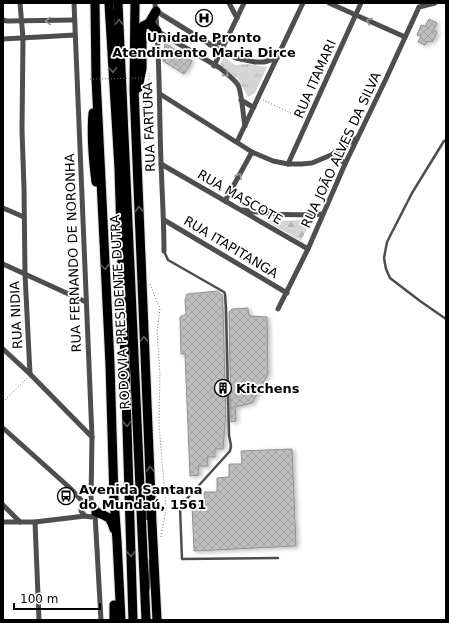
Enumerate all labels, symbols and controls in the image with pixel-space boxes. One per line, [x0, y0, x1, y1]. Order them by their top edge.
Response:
hospital icon: Unidade Pronto Atendimento Maria Dirce [194, 8, 214, 28]
one-way arrow [45, 17, 51, 25]
one-way arrow [366, 18, 374, 26]
one-way arrow [115, 19, 123, 25]
place label: Unidade Pronto Atendimento Maria Dirce [112, 30, 296, 60]
street label: RUA ITAMARI [291, 37, 339, 121]
one-way arrow [109, 67, 117, 73]
one-way arrow [221, 69, 229, 76]
street label: RUA JOÃO ALVES DA SILVA [298, 70, 384, 230]
street label: RUA FARTURA [140, 82, 158, 172]
street label: RUA FERNANDO DE NORONHA [62, 153, 84, 353]
street label: RUA MASCOTE [195, 167, 285, 227]
one-way arrow [234, 173, 241, 180]
one-way arrow [135, 206, 143, 212]
street label: RUA ITAPITANGA [181, 213, 281, 281]
street label: RODOVIA PRESIDENTE DUTRA [107, 214, 133, 410]
one-way arrow [101, 264, 110, 270]
street label: RUA NIDIA [7, 281, 25, 349]
one-way arrow [140, 336, 149, 342]
building icon: Kitchens [213, 378, 233, 398]
place label: Kitchens [236, 381, 300, 396]
one-way arrow [123, 421, 131, 427]
one-way arrow [145, 466, 154, 472]
place label: Avenida Santana do Mundaú, 1561 [79, 482, 206, 512]
bus stop icon: Avenida Santana do Mundaú, 1561 [56, 486, 76, 506]
one-way arrow [127, 551, 136, 557]
scale bar [14, 585, 100, 611]
text: 100 m [20, 592, 58, 606]

